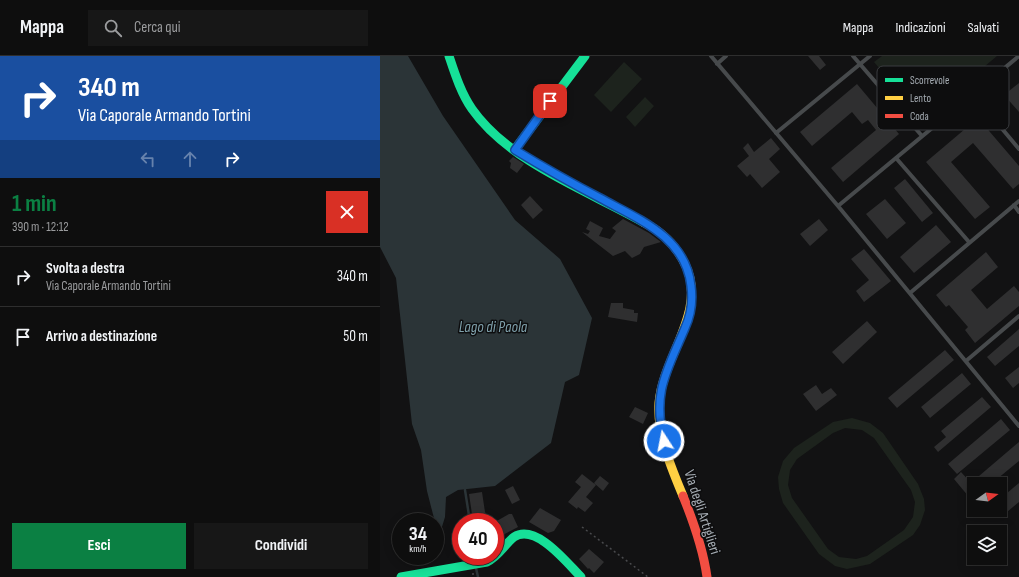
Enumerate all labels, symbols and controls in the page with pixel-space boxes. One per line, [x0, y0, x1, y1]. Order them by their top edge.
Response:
search box [88, 10, 368, 46]
text: Mappa [20, 16, 64, 39]
icon: search [102, 17, 124, 39]
text: Cerca qui [134, 18, 181, 37]
text: Mappa [843, 19, 873, 36]
text: Indicazioni [895, 19, 946, 36]
text: Salvati [968, 19, 999, 36]
legend [877, 66, 1009, 130]
text: 340 m [78, 71, 140, 104]
icon: right [12, 72, 64, 124]
text: Scorrevole [910, 74, 949, 87]
pin [533, 84, 567, 118]
icon: arrive [539, 90, 561, 112]
text: Lento [910, 92, 931, 105]
text: Via Caporale Armando Tortini [78, 105, 251, 126]
text: Coda [910, 110, 929, 123]
icon: left [137, 148, 159, 170]
icon: ahead [179, 148, 201, 170]
icon: right [221, 148, 243, 170]
text: 1 min [12, 189, 57, 218]
button: close [326, 191, 368, 233]
text: 390 m · 12:12 [12, 219, 69, 235]
text: Svolta a destra [46, 259, 125, 278]
icon: right [12, 266, 34, 288]
text: 340 m [337, 267, 368, 286]
text: Via Caporale Armando Tortini [46, 278, 171, 294]
water label: Lago di Paola [459, 318, 528, 337]
icon: arrive [12, 326, 34, 348]
text: Arrivo a destinazione [46, 327, 157, 346]
text: 50 m [343, 327, 368, 346]
position arrow [643, 420, 685, 462]
street label: Via degli Artiglieri [679, 467, 725, 557]
north arrow [967, 477, 1007, 517]
map controls [967, 477, 1007, 565]
speed limit sign: 40 [452, 513, 504, 565]
text: 34 [409, 522, 427, 546]
button: Esci [12, 523, 186, 569]
button: Condividi [194, 523, 368, 569]
button: layers [967, 525, 1007, 565]
text: km/h [409, 543, 427, 555]

